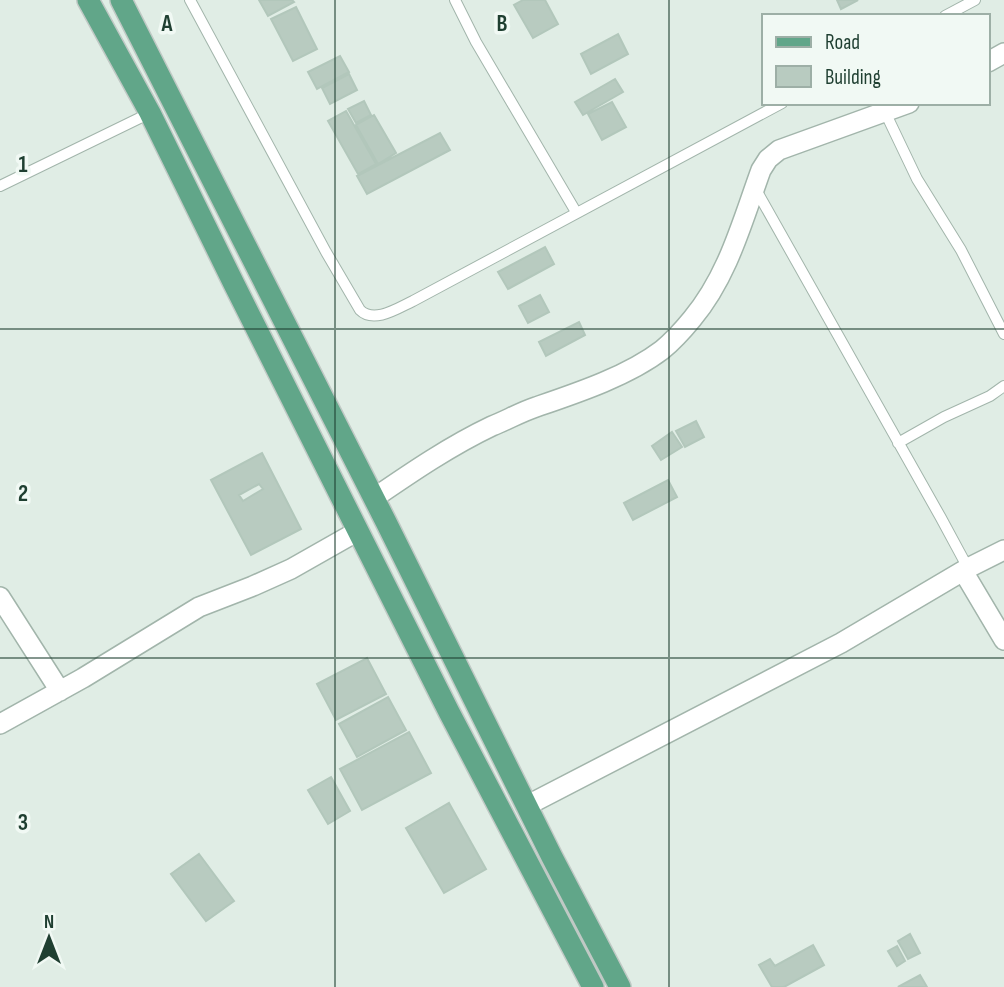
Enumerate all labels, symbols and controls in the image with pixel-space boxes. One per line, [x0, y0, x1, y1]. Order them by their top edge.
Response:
text: A [161, 10, 174, 38]
text: B [497, 10, 508, 38]
legend [762, 14, 990, 105]
text: Road [825, 30, 860, 55]
text: Building [825, 65, 881, 90]
text: 1 [18, 151, 28, 179]
text: 2 [18, 480, 28, 508]
text: 3 [18, 809, 28, 837]
north arrow [14, 903, 84, 973]
text: N [44, 911, 54, 934]

